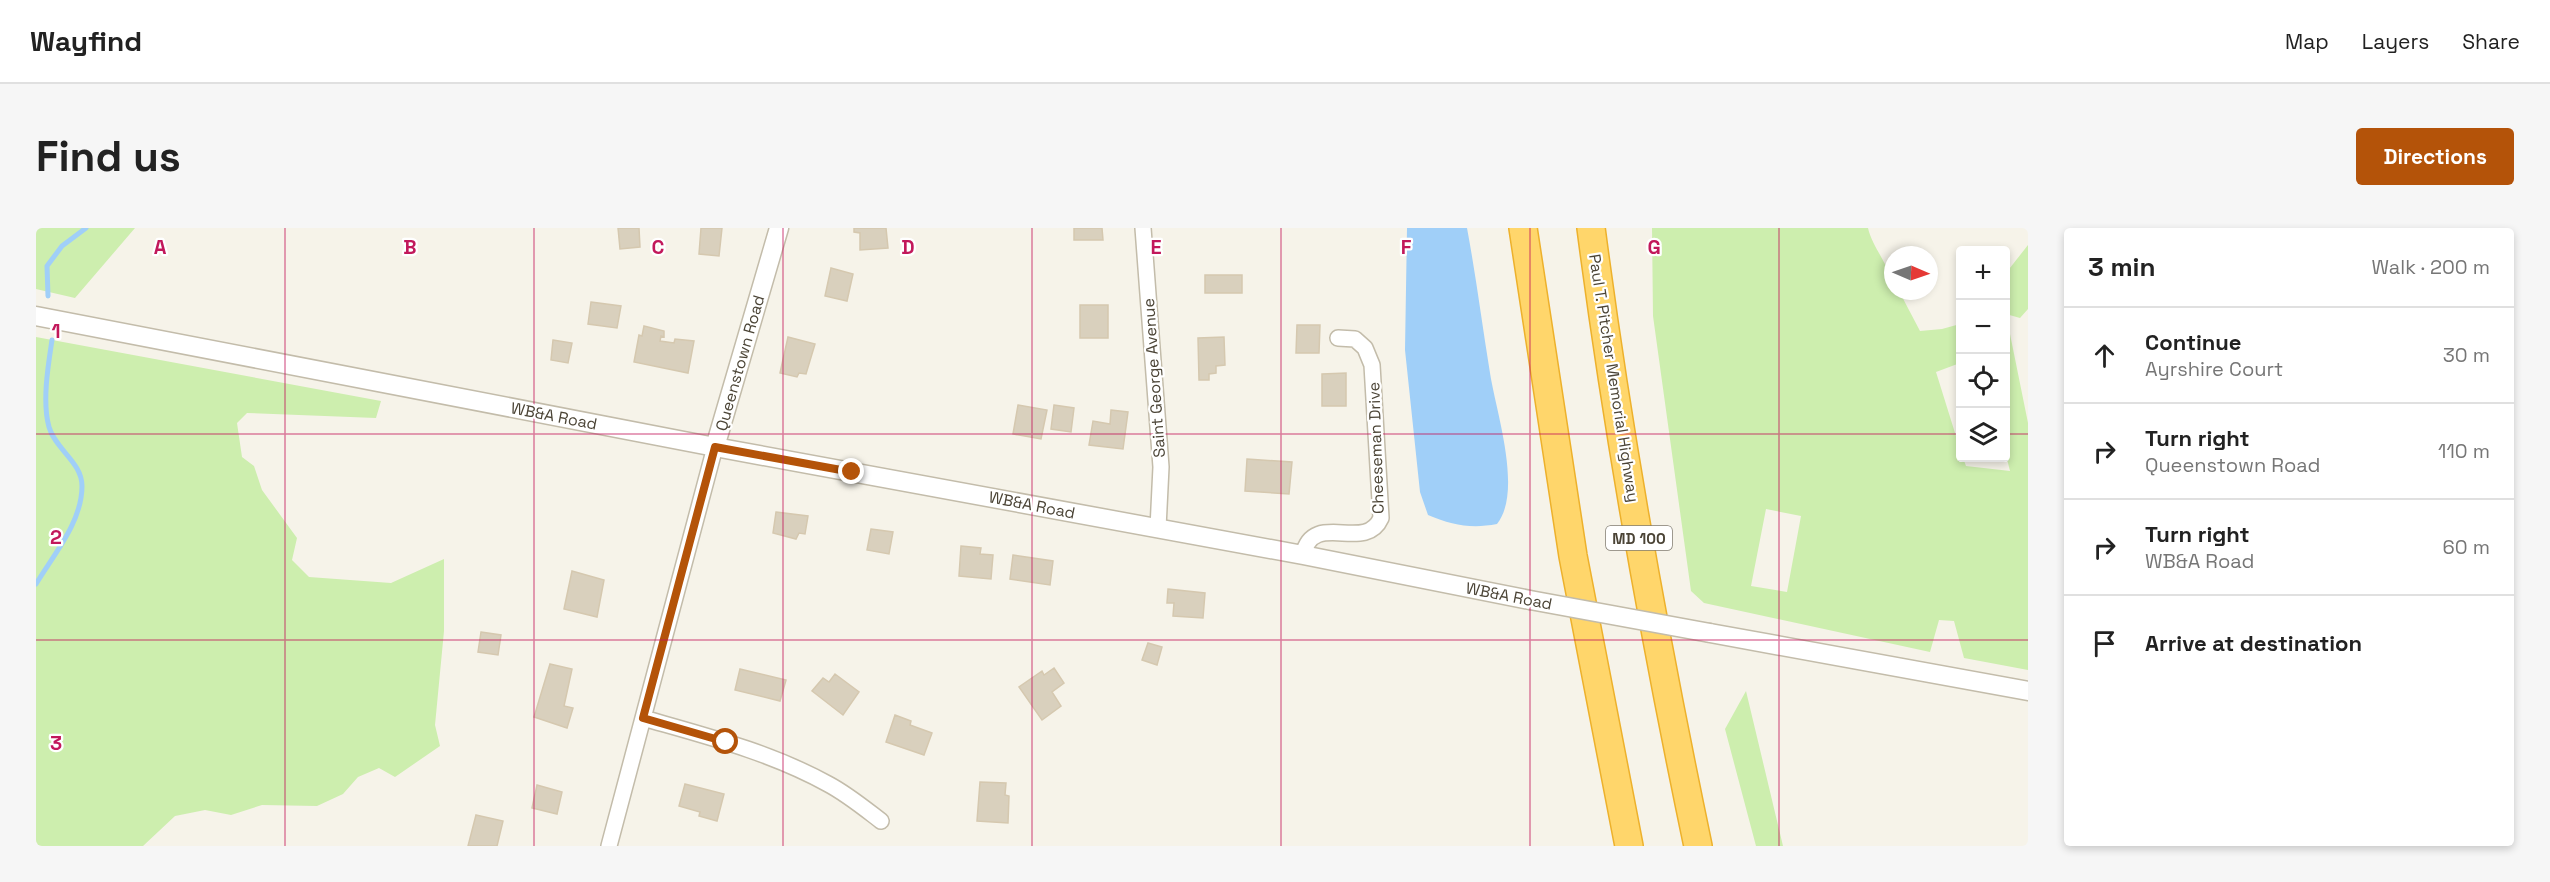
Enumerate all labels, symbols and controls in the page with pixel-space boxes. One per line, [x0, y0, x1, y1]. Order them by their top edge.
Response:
text: Wayfind [30, 23, 142, 59]
text: Map [2285, 28, 2329, 55]
text: Layers [2362, 28, 2429, 55]
text: Share [2462, 28, 2520, 55]
button: Directions [2356, 128, 2514, 185]
text: Find us [36, 130, 181, 183]
text: A [154, 234, 167, 260]
text: B [403, 234, 417, 260]
text: C [652, 234, 665, 260]
text: D [901, 234, 915, 260]
text: E [1150, 234, 1162, 260]
text: F [1401, 234, 1412, 260]
text: G [1647, 234, 1661, 260]
north arrow [1884, 246, 1938, 300]
map controls [1956, 246, 2010, 462]
button: + [1956, 246, 2010, 300]
text: 3 min [2088, 250, 2156, 284]
street label: Paul T. Pitcher Memorial Highway [1584, 252, 1644, 504]
text: Walk · 200 m [2371, 254, 2490, 280]
street label: Queenstown Road [711, 293, 769, 433]
street label: Saint George Avenue [1138, 298, 1170, 458]
button: − [1956, 300, 2010, 354]
text: 1 [51, 318, 61, 344]
text: Continue [2145, 328, 2241, 356]
icon: ahead [2088, 339, 2121, 372]
text: 30 m [2443, 342, 2490, 368]
button: locate [1956, 354, 2010, 408]
text: Ayrshire Court [2145, 356, 2283, 382]
street label: Cheeseman Drive [1363, 382, 1389, 514]
street label: WB&A Road [509, 397, 599, 435]
button: layers [1956, 408, 2010, 462]
text: Turn right [2145, 424, 2250, 452]
icon: right [2088, 435, 2121, 468]
text: 110 m [2438, 438, 2490, 464]
text: Queenstown Road [2145, 452, 2320, 478]
route end [838, 458, 864, 484]
street label: WB&A Road [987, 486, 1077, 524]
text: Turn right [2145, 520, 2250, 548]
text: 2 [50, 524, 62, 550]
road number: MD 100 [1606, 526, 1672, 550]
icon: right [2088, 531, 2121, 564]
text: 60 m [2443, 534, 2490, 560]
text: WB&A Road [2145, 548, 2254, 574]
street label: WB&A Road [1464, 577, 1554, 615]
icon: arrive [2088, 627, 2121, 660]
text: Arrive at destination [2145, 629, 2362, 657]
route start [712, 728, 738, 754]
text: 3 [50, 730, 62, 756]

